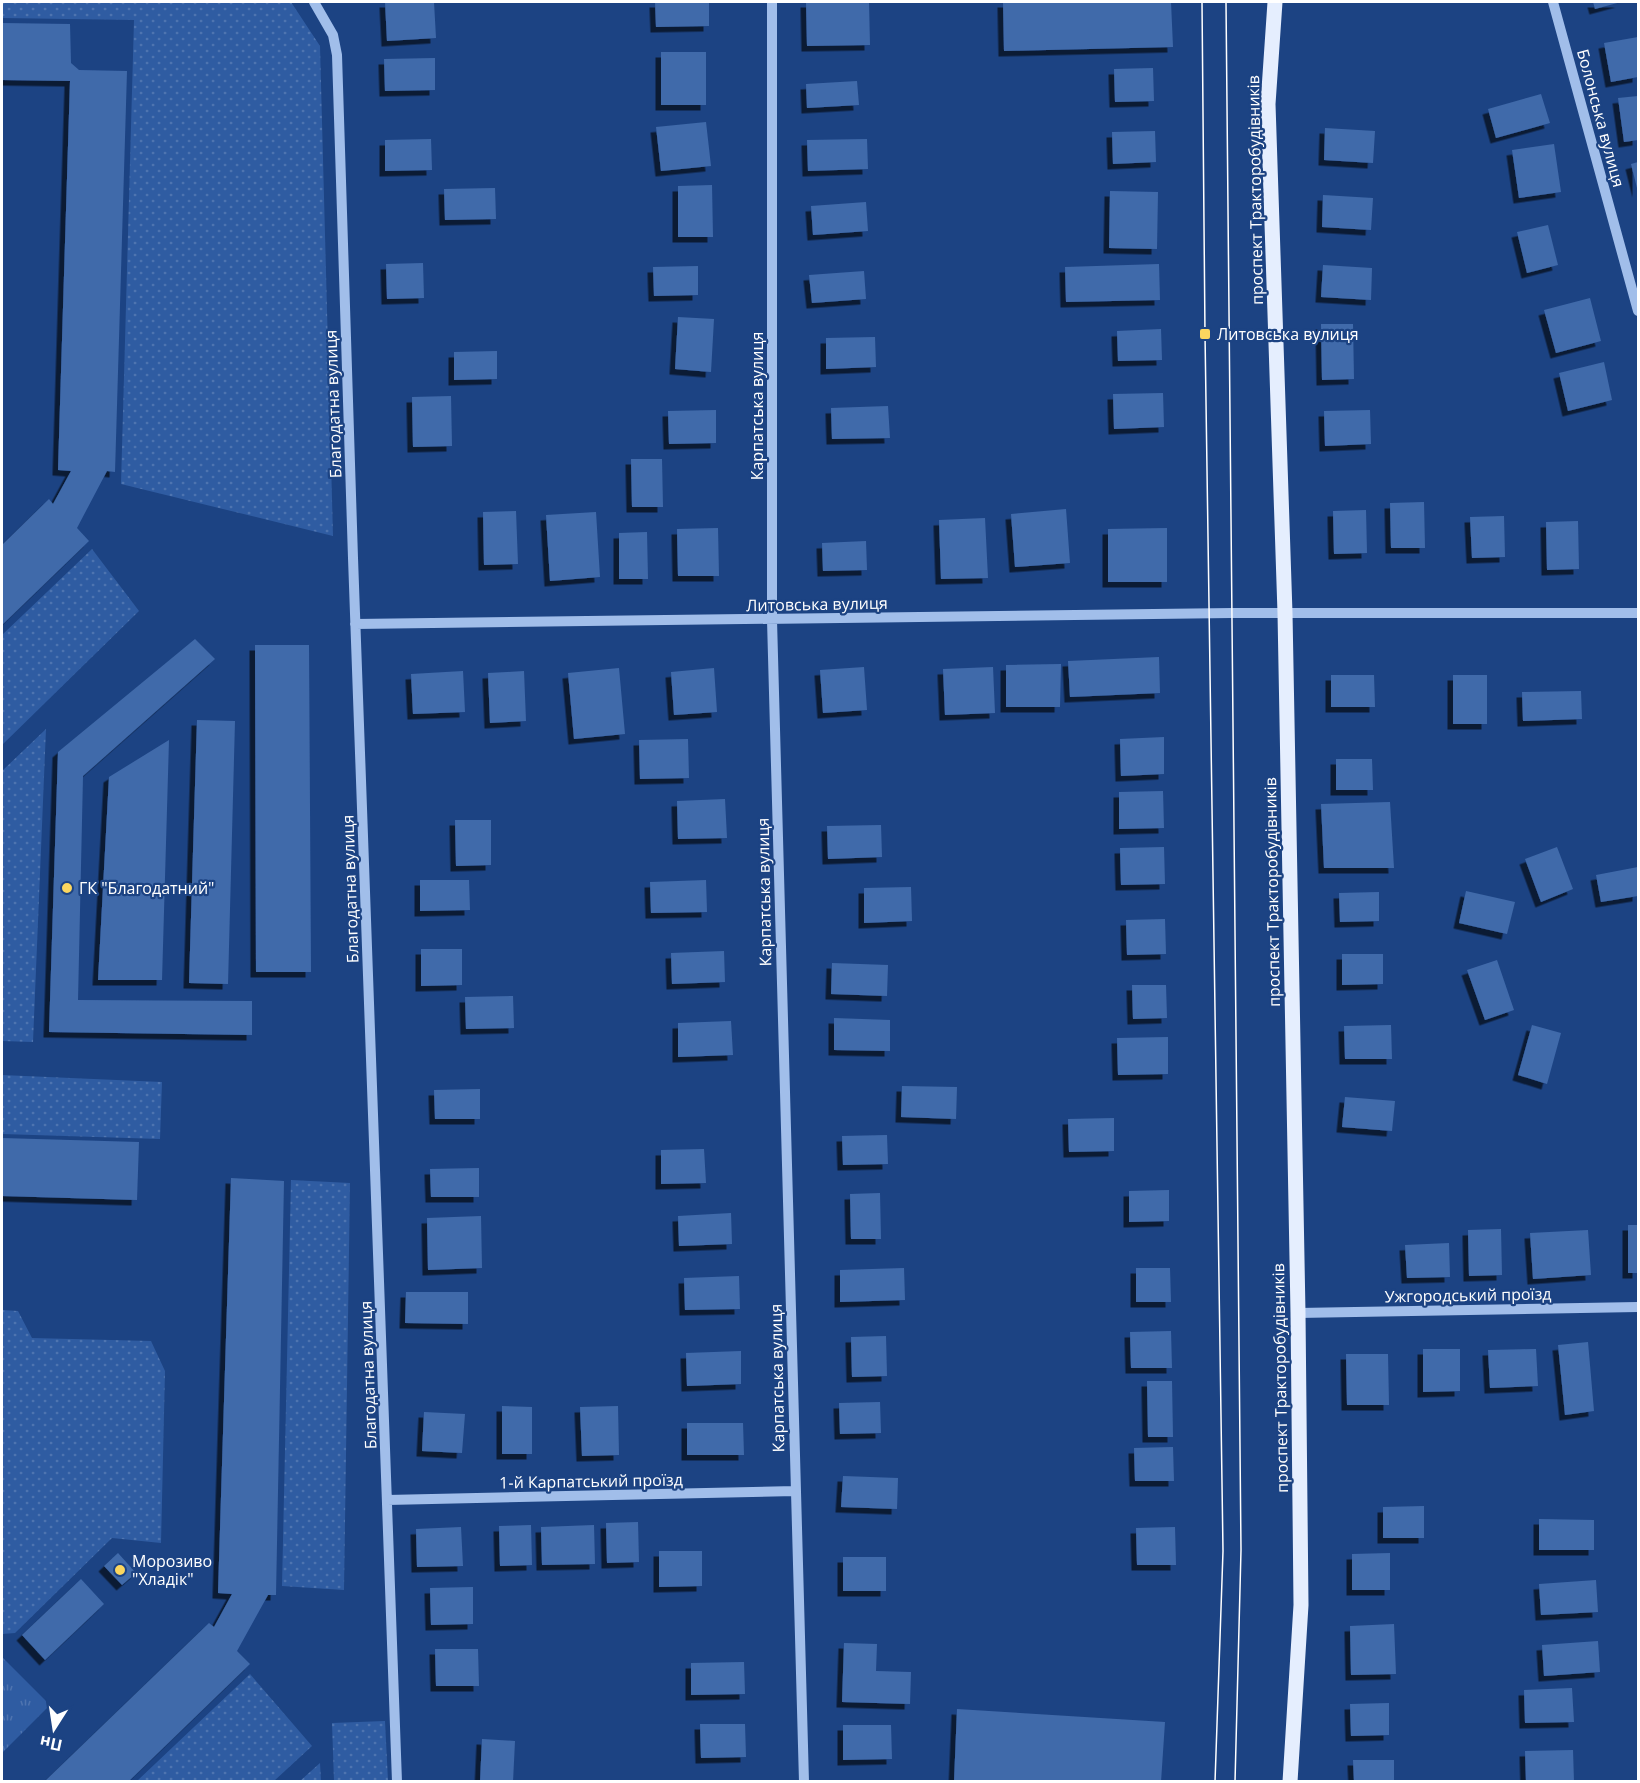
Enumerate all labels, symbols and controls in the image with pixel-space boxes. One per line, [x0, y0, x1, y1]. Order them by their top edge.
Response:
street label: Болонська вулиця [1572, 47, 1630, 189]
street label: проспект Тракторобудівників [1242, 75, 1268, 305]
place label: Литовська вулиця [1217, 323, 1359, 345]
marker: Литовська вулиця [1198, 327, 1212, 341]
street label: Благодатна вулиця [319, 329, 347, 479]
street label: Карпатська вулиця [746, 332, 768, 480]
street label: Литовська вулиця [746, 592, 888, 616]
street label: проспект Тракторобудівників [1259, 777, 1285, 1007]
street label: Благодатна вулиця [336, 814, 364, 964]
street label: Карпатська вулиця [752, 818, 776, 966]
place label: ГК "Благодатний" [79, 877, 214, 899]
marker: ГК "Благодатний" [60, 881, 74, 895]
street label: проспект Тракторобудівників [1267, 1263, 1293, 1493]
street label: Ужгородський проїзд [1384, 1283, 1552, 1307]
street label: Благодатна вулиця [354, 1300, 382, 1450]
street label: Карпатська вулиця [765, 1304, 789, 1452]
street label: 1-й Карпатський проїзд [499, 1468, 683, 1494]
place label: Морозиво "Хладік" [132, 1550, 212, 1590]
marker: Морозиво "Хладік" [113, 1563, 127, 1577]
north arrow [24, 1699, 84, 1759]
text: Пн [38, 1731, 64, 1757]

